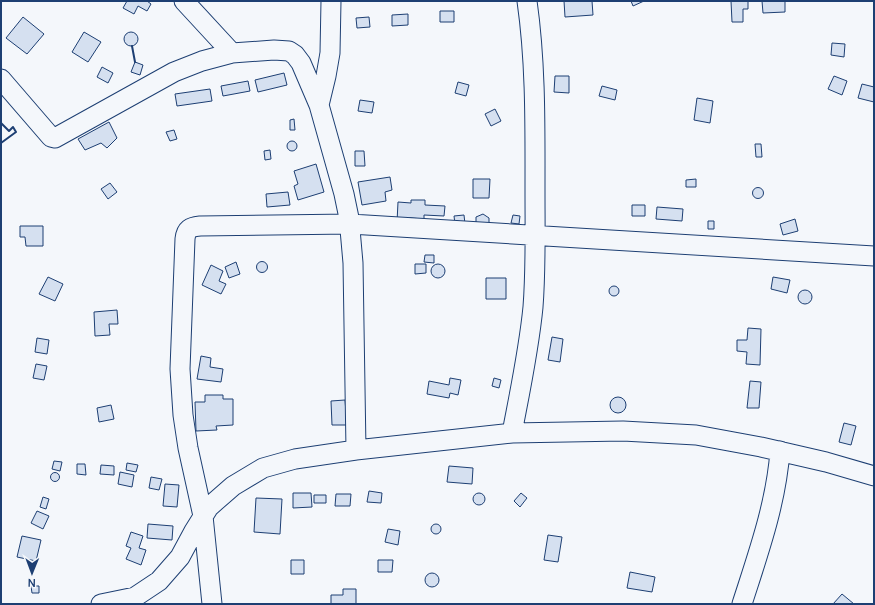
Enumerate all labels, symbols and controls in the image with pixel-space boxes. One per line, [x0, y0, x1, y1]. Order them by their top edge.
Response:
north arrow [12, 553, 52, 593]
text: N [28, 576, 36, 591]

